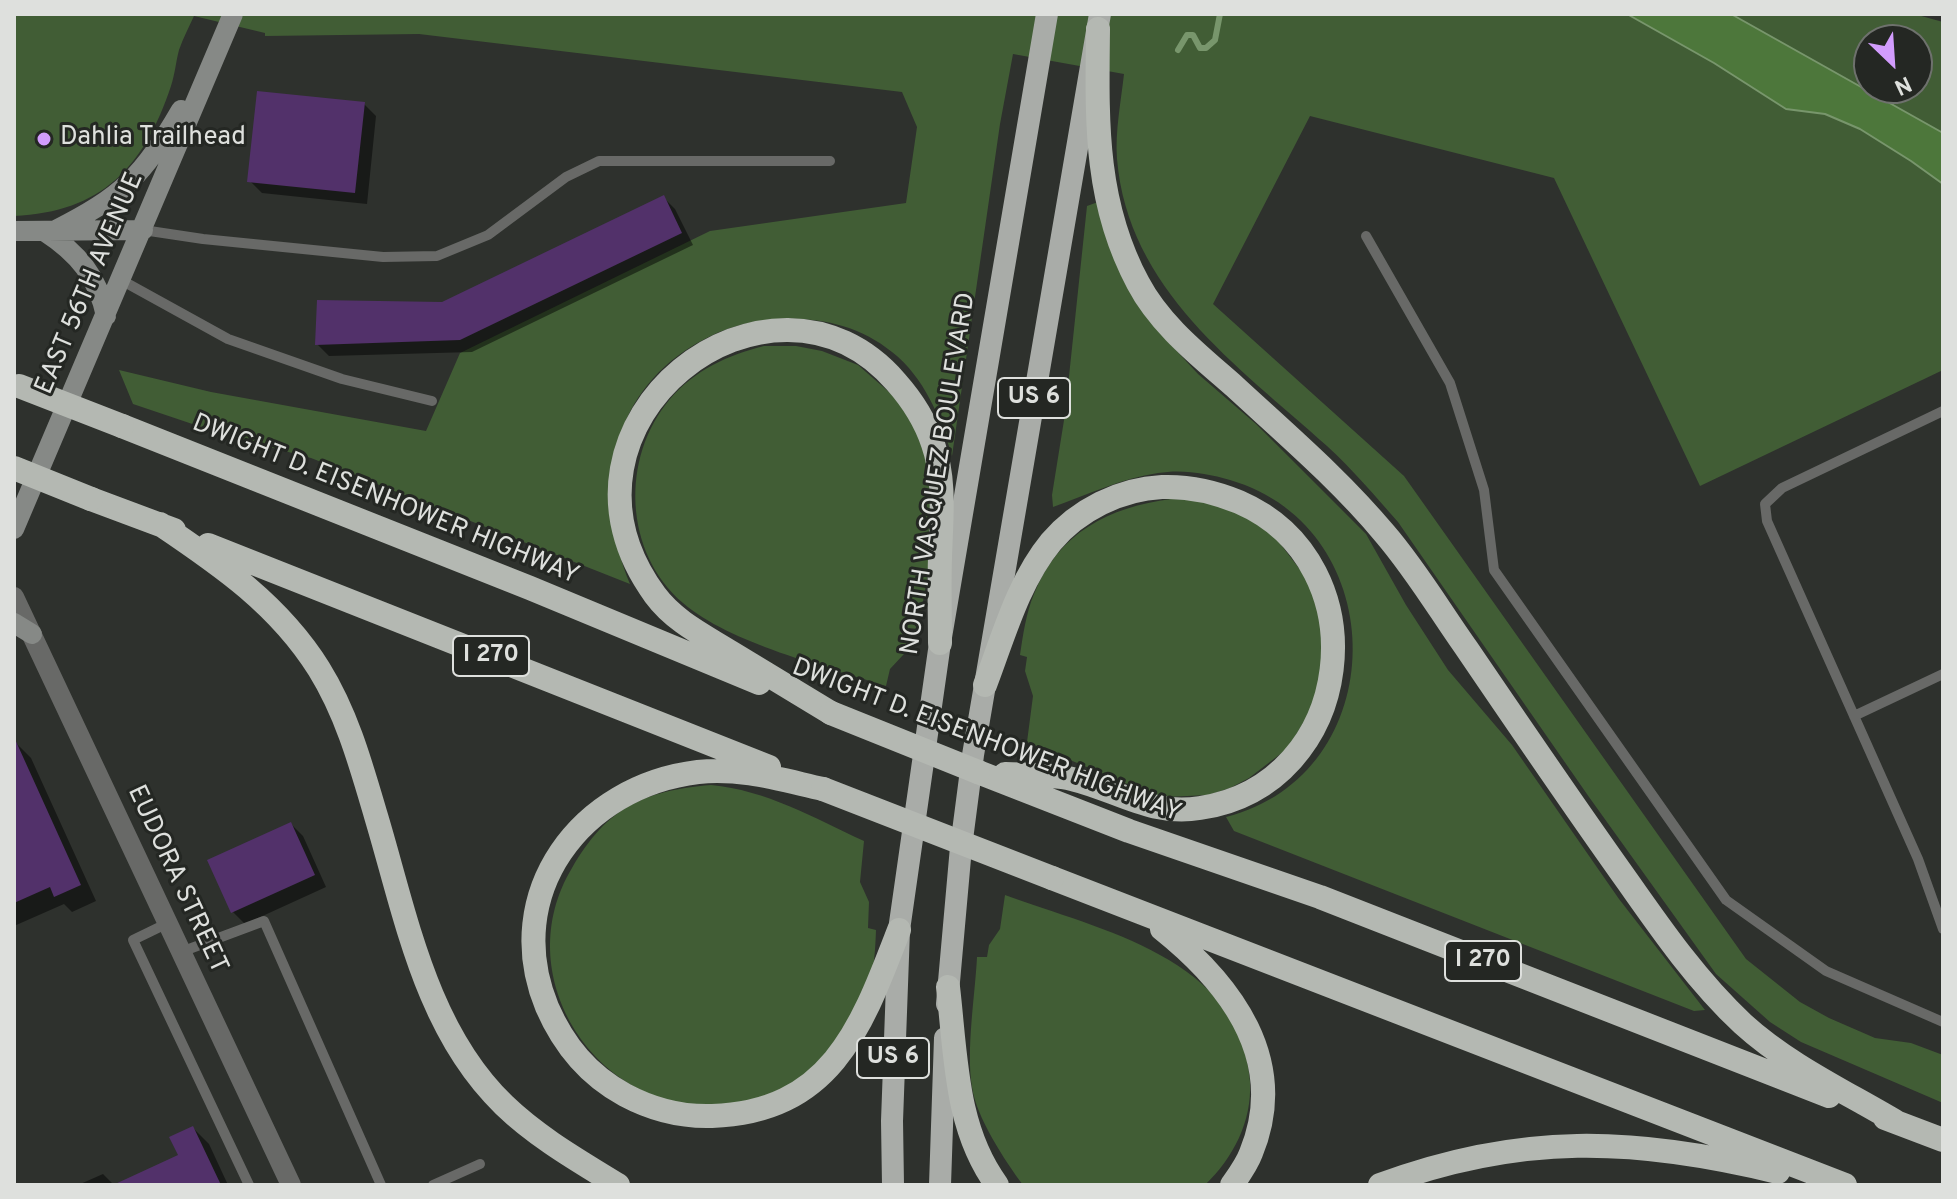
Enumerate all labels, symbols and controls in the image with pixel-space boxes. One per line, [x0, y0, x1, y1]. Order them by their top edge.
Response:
north arrow [1853, 24, 1933, 104]
text: N [1890, 69, 1915, 100]
place label: Dahlia Trailhead [60, 123, 246, 155]
marker: Dahlia Trailhead [35, 130, 53, 148]
street label: EAST 56TH AVENUE [30, 168, 152, 400]
street label: NORTH VASQUEZ BOULEVARD [896, 291, 984, 657]
road number: US 6 [998, 378, 1070, 418]
street label: DWIGHT D. EISENHOWER HIGHWAY [187, 409, 583, 593]
road number: I 270 [453, 636, 529, 676]
street label: DWIGHT D. EISENHOWER HIGHWAY [787, 653, 1185, 831]
street label: EUDORA STREET [119, 781, 233, 979]
road number: I 270 [1445, 941, 1521, 981]
road number: US 6 [857, 1038, 929, 1078]

